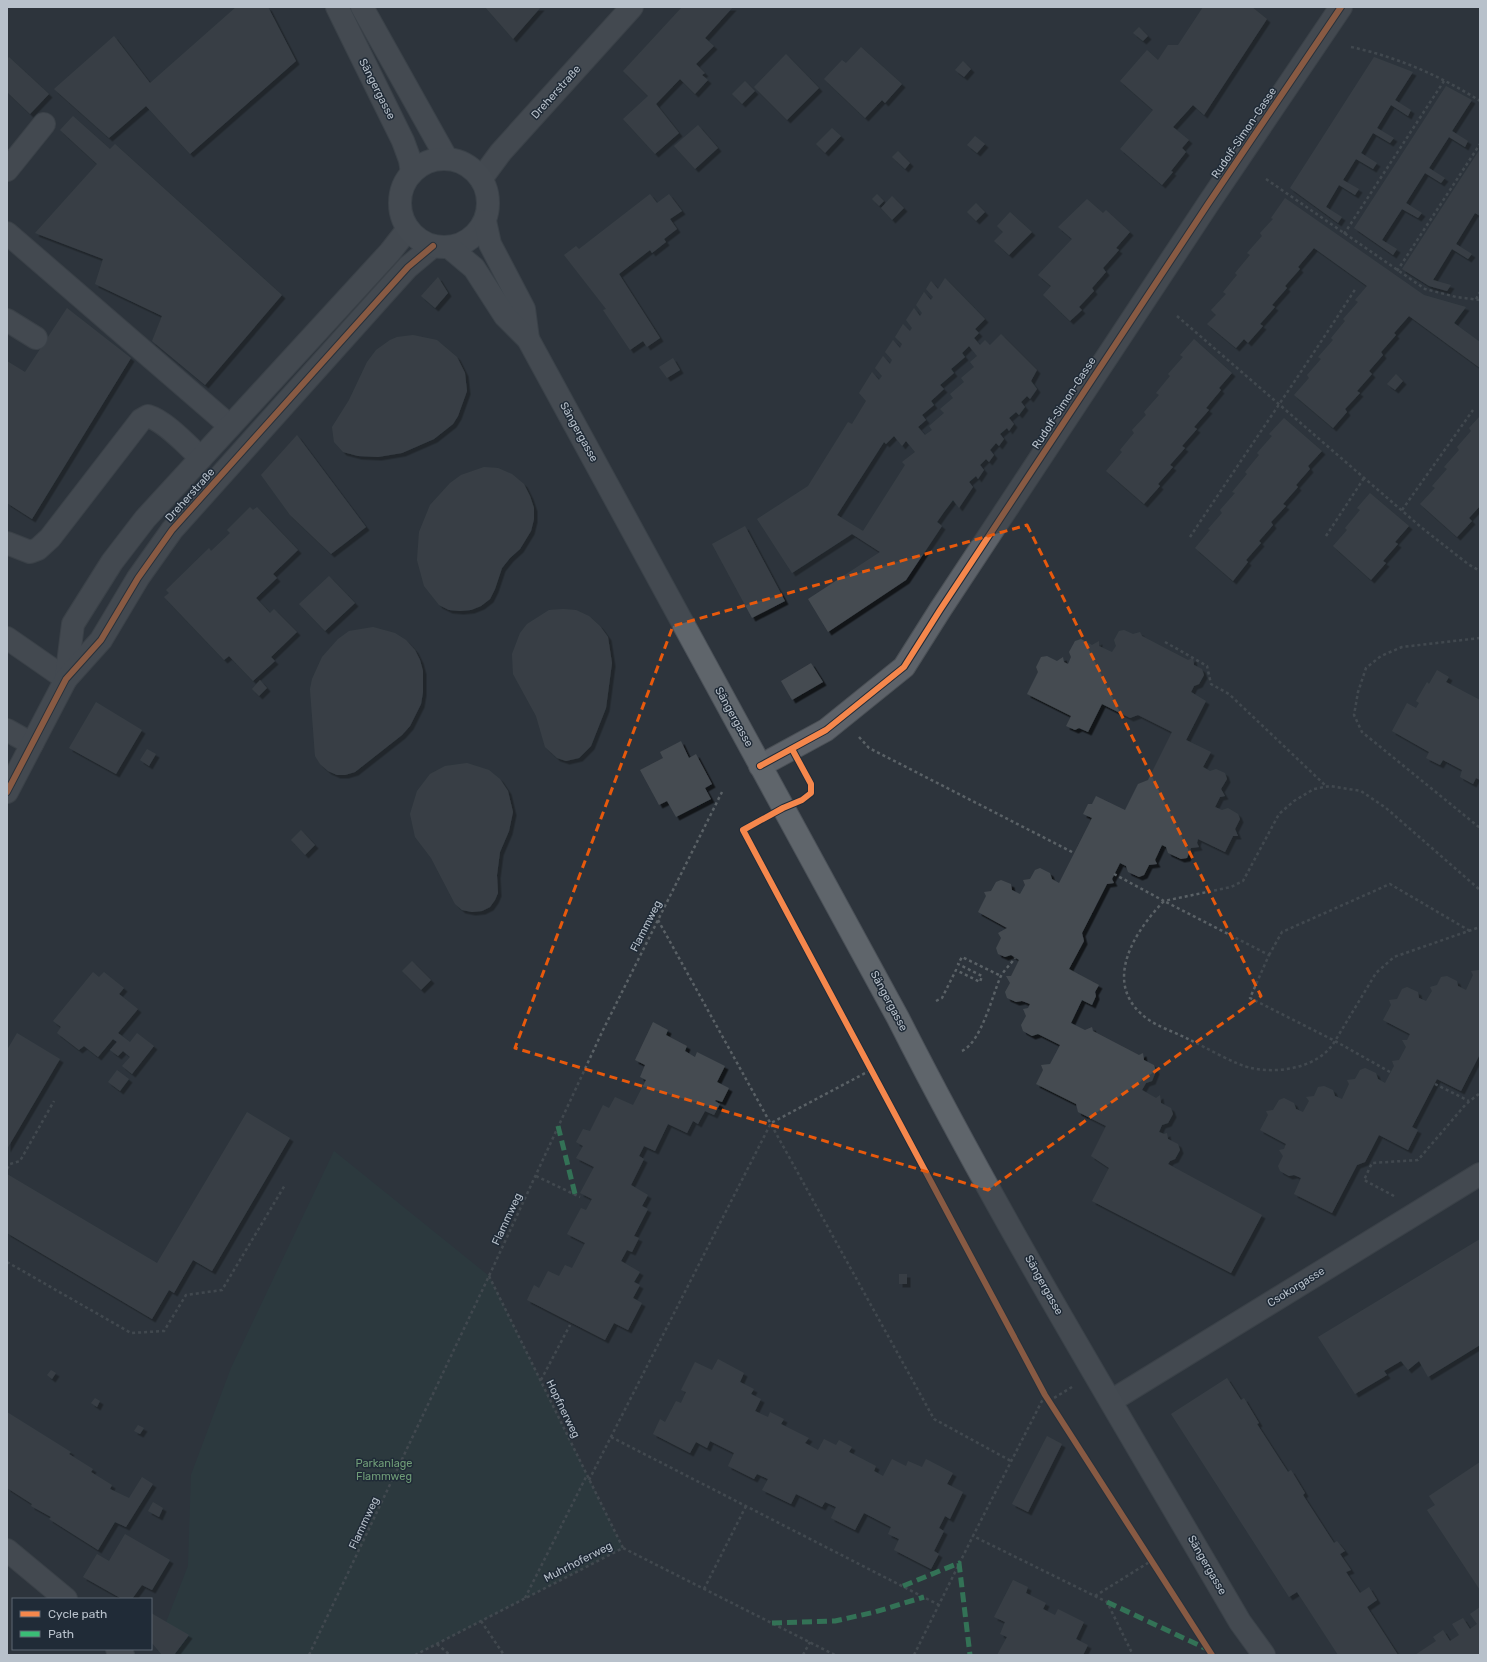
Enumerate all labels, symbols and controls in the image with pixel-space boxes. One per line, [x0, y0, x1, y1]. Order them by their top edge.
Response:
street label: Sängergasse [356, 56, 398, 122]
street label: Dreherstraße [529, 63, 583, 121]
street label: Rudolf-Simon-Gasse [1209, 85, 1279, 181]
street label: Rudolf-Simon-Gasse [1029, 355, 1099, 451]
street label: Sängergasse [557, 400, 601, 464]
street label: Dreherstraße [163, 466, 217, 524]
street label: Sängergasse [712, 685, 756, 749]
street label: Flammweg [627, 898, 665, 954]
street label: Sängergasse [868, 969, 910, 1033]
street label: Flammweg [489, 1191, 525, 1247]
street label: Sängergasse [1022, 1253, 1066, 1317]
street label: Csokorgasse [1265, 1264, 1327, 1310]
street label: Hopfnerweg [543, 1378, 583, 1440]
park label: Parkanlage Flammweg [356, 1457, 412, 1483]
street label: Flammweg [346, 1495, 382, 1551]
street label: Sängergasse [1185, 1533, 1229, 1597]
street label: Muhrhoferweg [542, 1539, 614, 1585]
legend [12, 1598, 152, 1650]
text: Cycle path [48, 1607, 107, 1621]
text: Path [48, 1627, 74, 1641]

